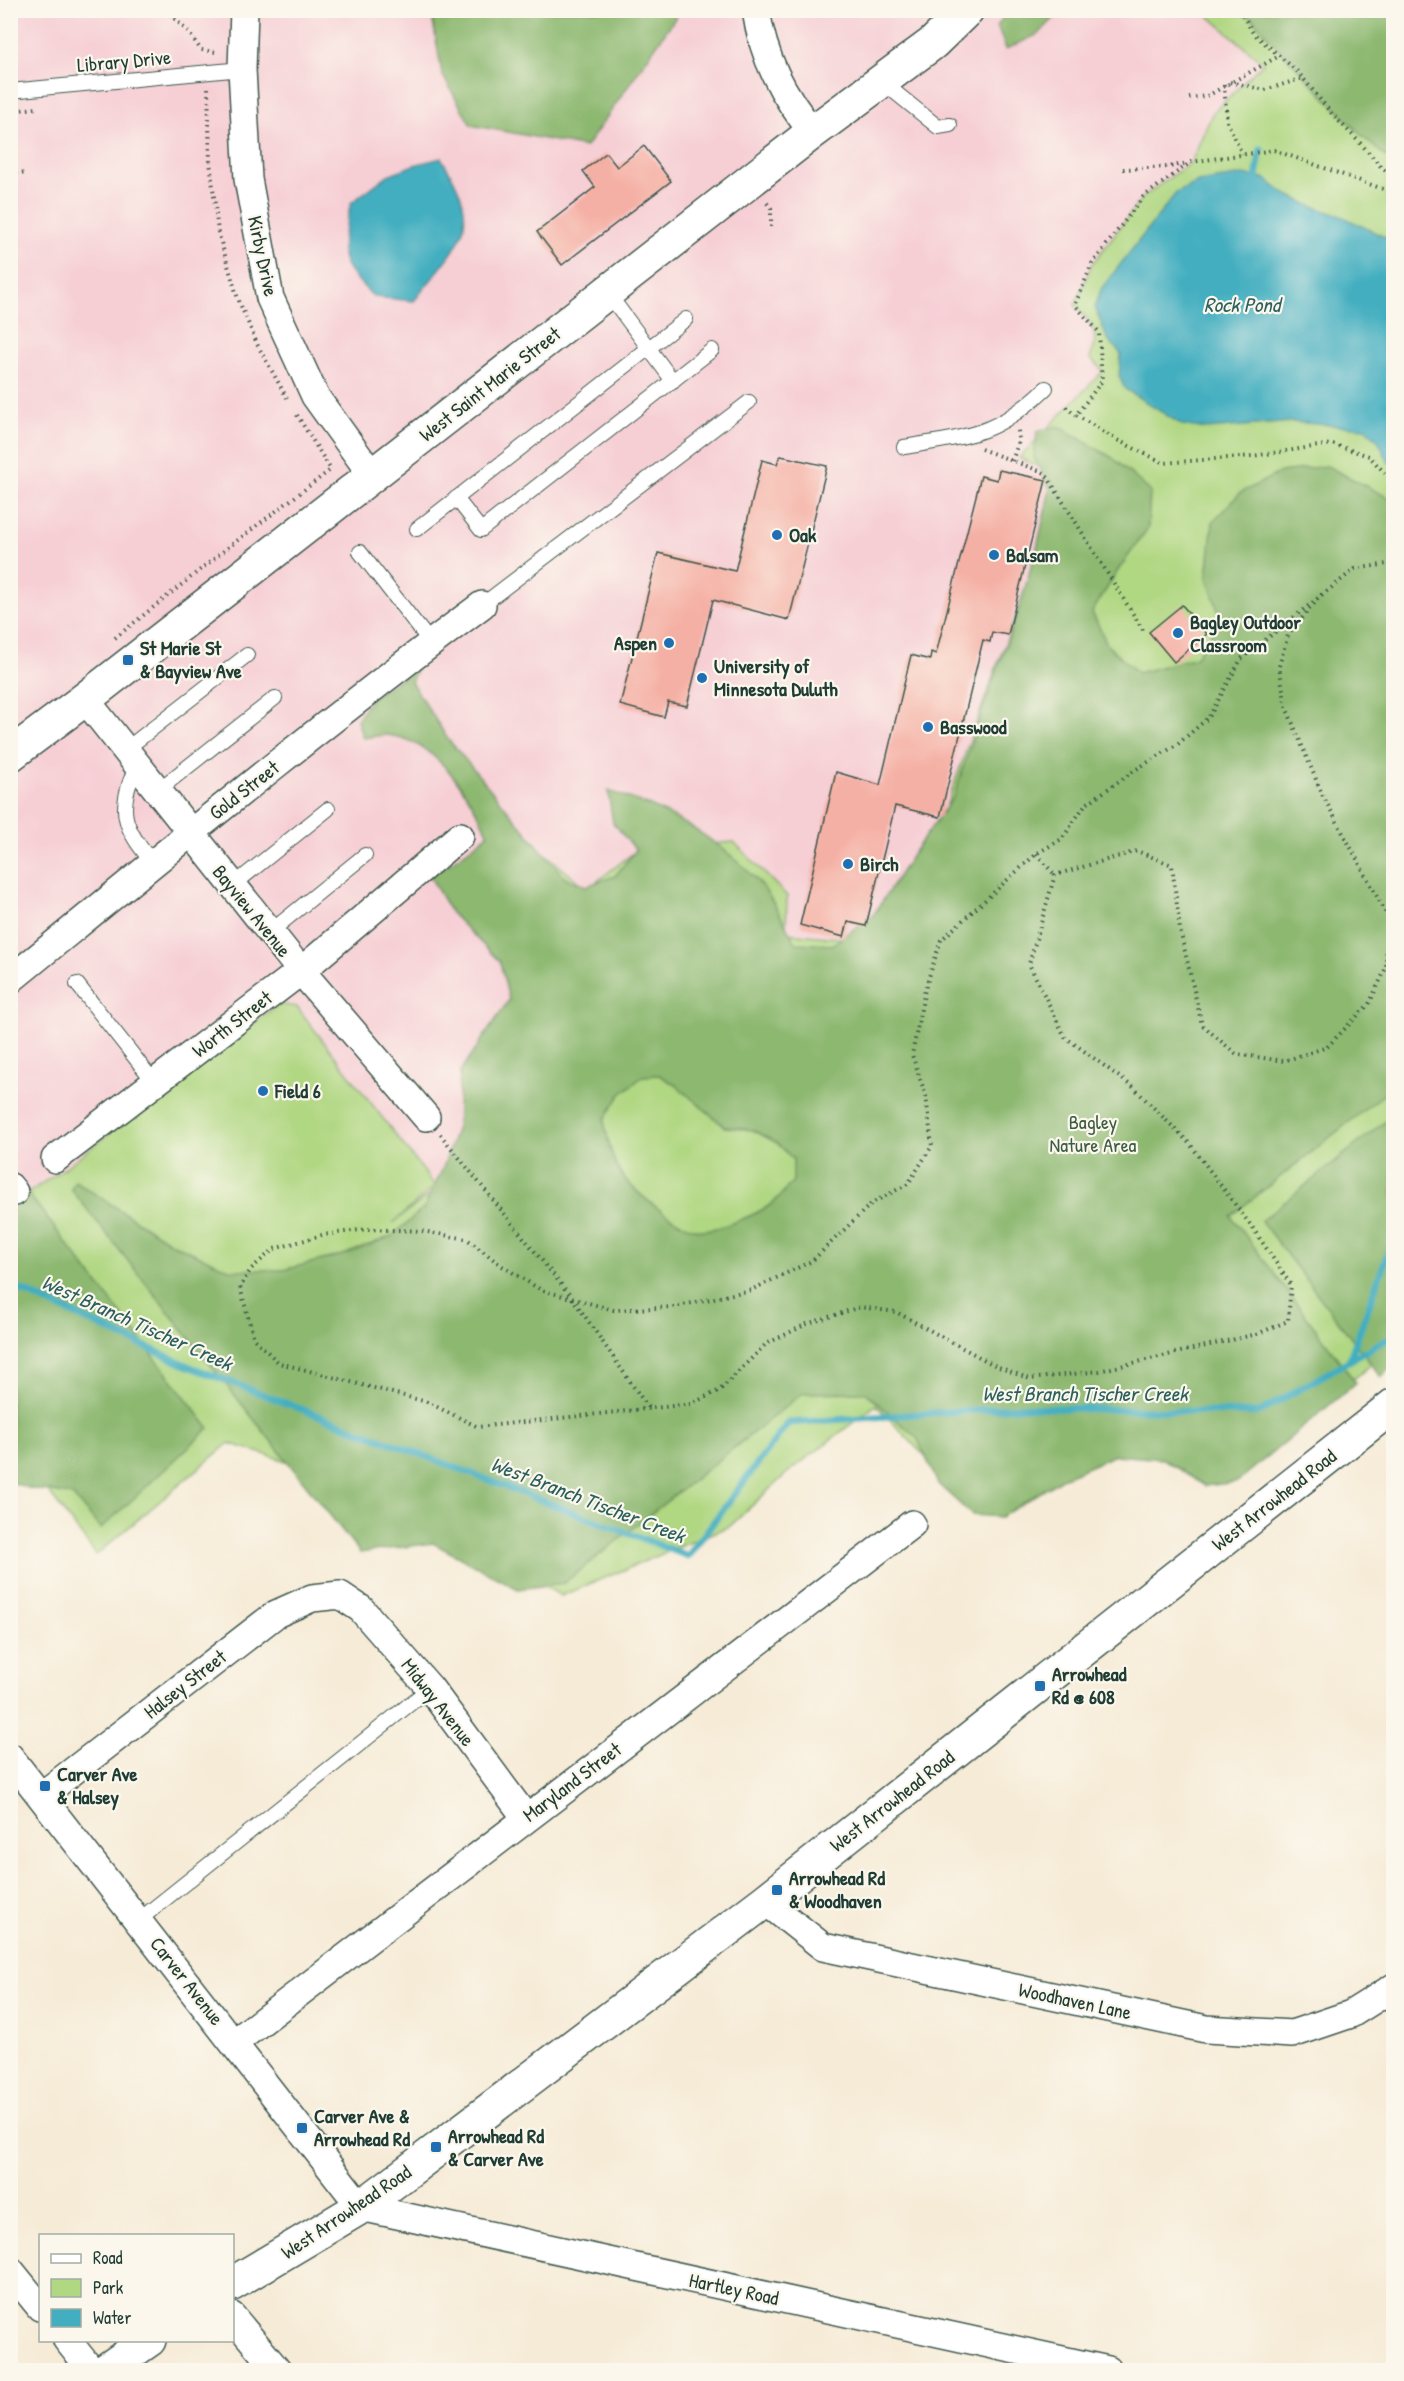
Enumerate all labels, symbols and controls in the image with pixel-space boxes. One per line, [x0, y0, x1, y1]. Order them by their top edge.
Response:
street label: Library Drive [76, 43, 172, 78]
street label: Kirby Drive [242, 213, 285, 299]
water label: Rock Pond [1204, 290, 1284, 319]
street label: West Saint Marie Street [413, 319, 567, 447]
place label: Oak [789, 521, 817, 548]
marker: Oak [770, 528, 784, 542]
place label: Balsam [1006, 541, 1059, 568]
marker: Balsam [987, 548, 1001, 562]
place label: Bagley Outdoor Classroom [1190, 608, 1301, 658]
marker: Bagley Outdoor Classroom [1171, 626, 1185, 640]
place label: Aspen [614, 629, 657, 657]
place label: St Marie St & Bayview Ave [140, 634, 242, 685]
marker: Aspen [662, 636, 676, 650]
place label: University of Minnesota Duluth [714, 652, 838, 702]
marker: St Marie St & Bayview Ave [121, 653, 135, 667]
marker: University of Minnesota Duluth [695, 671, 709, 685]
place label: Basswood [940, 713, 1007, 740]
marker: Basswood [921, 720, 935, 734]
street label: Gold Street [203, 753, 285, 825]
place label: Birch [860, 850, 899, 877]
marker: Birch [841, 857, 855, 871]
street label: Bayview Avenue [207, 859, 298, 963]
street label: Worth Street [186, 983, 278, 1063]
place label: Field 6 [274, 1077, 321, 1104]
marker: Field 6 [256, 1084, 270, 1098]
park label: Bagley Nature Area [1050, 1108, 1137, 1158]
water label: West Branch Tischer Creek [37, 1267, 239, 1379]
water label: West Branch Tischer Creek [982, 1379, 1190, 1408]
street label: West Arrowhead Road [1206, 1442, 1342, 1557]
water label: West Branch Tischer Creek [487, 1449, 691, 1551]
street label: Halsey Street [138, 1642, 232, 1724]
street label: Midway Avenue [395, 1652, 481, 1751]
place label: Arrowhead Rd @ 608 [1052, 1660, 1127, 1710]
marker: Arrowhead Rd @ 608 [1033, 1679, 1047, 1693]
street label: Maryland Street [517, 1735, 627, 1828]
street label: West Arrowhead Road [824, 1743, 960, 1858]
place label: Carver Ave & Halsey [57, 1760, 138, 1811]
marker: Carver Ave & Halsey [38, 1779, 52, 1793]
place label: Arrowhead Rd & Woodhaven [789, 1864, 885, 1914]
marker: Arrowhead Rd & Woodhaven [770, 1883, 784, 1897]
street label: Carver Avenue [144, 1931, 231, 2031]
street label: Woodhaven Lane [1016, 1975, 1134, 2026]
place label: Carver Ave & Arrowhead Rd [314, 2102, 410, 2152]
marker: Carver Ave & Arrowhead Rd [295, 2121, 309, 2135]
place label: Arrowhead Rd & Carver Ave [448, 2122, 544, 2172]
marker: Arrowhead Rd & Carver Ave [429, 2140, 443, 2154]
street label: West Arrowhead Road [275, 2158, 416, 2265]
legend [39, 2234, 234, 2342]
text: Road [93, 2245, 123, 2270]
street label: Hartley Road [687, 2266, 782, 2311]
text: Park [93, 2275, 124, 2300]
text: Water [93, 2305, 131, 2330]

